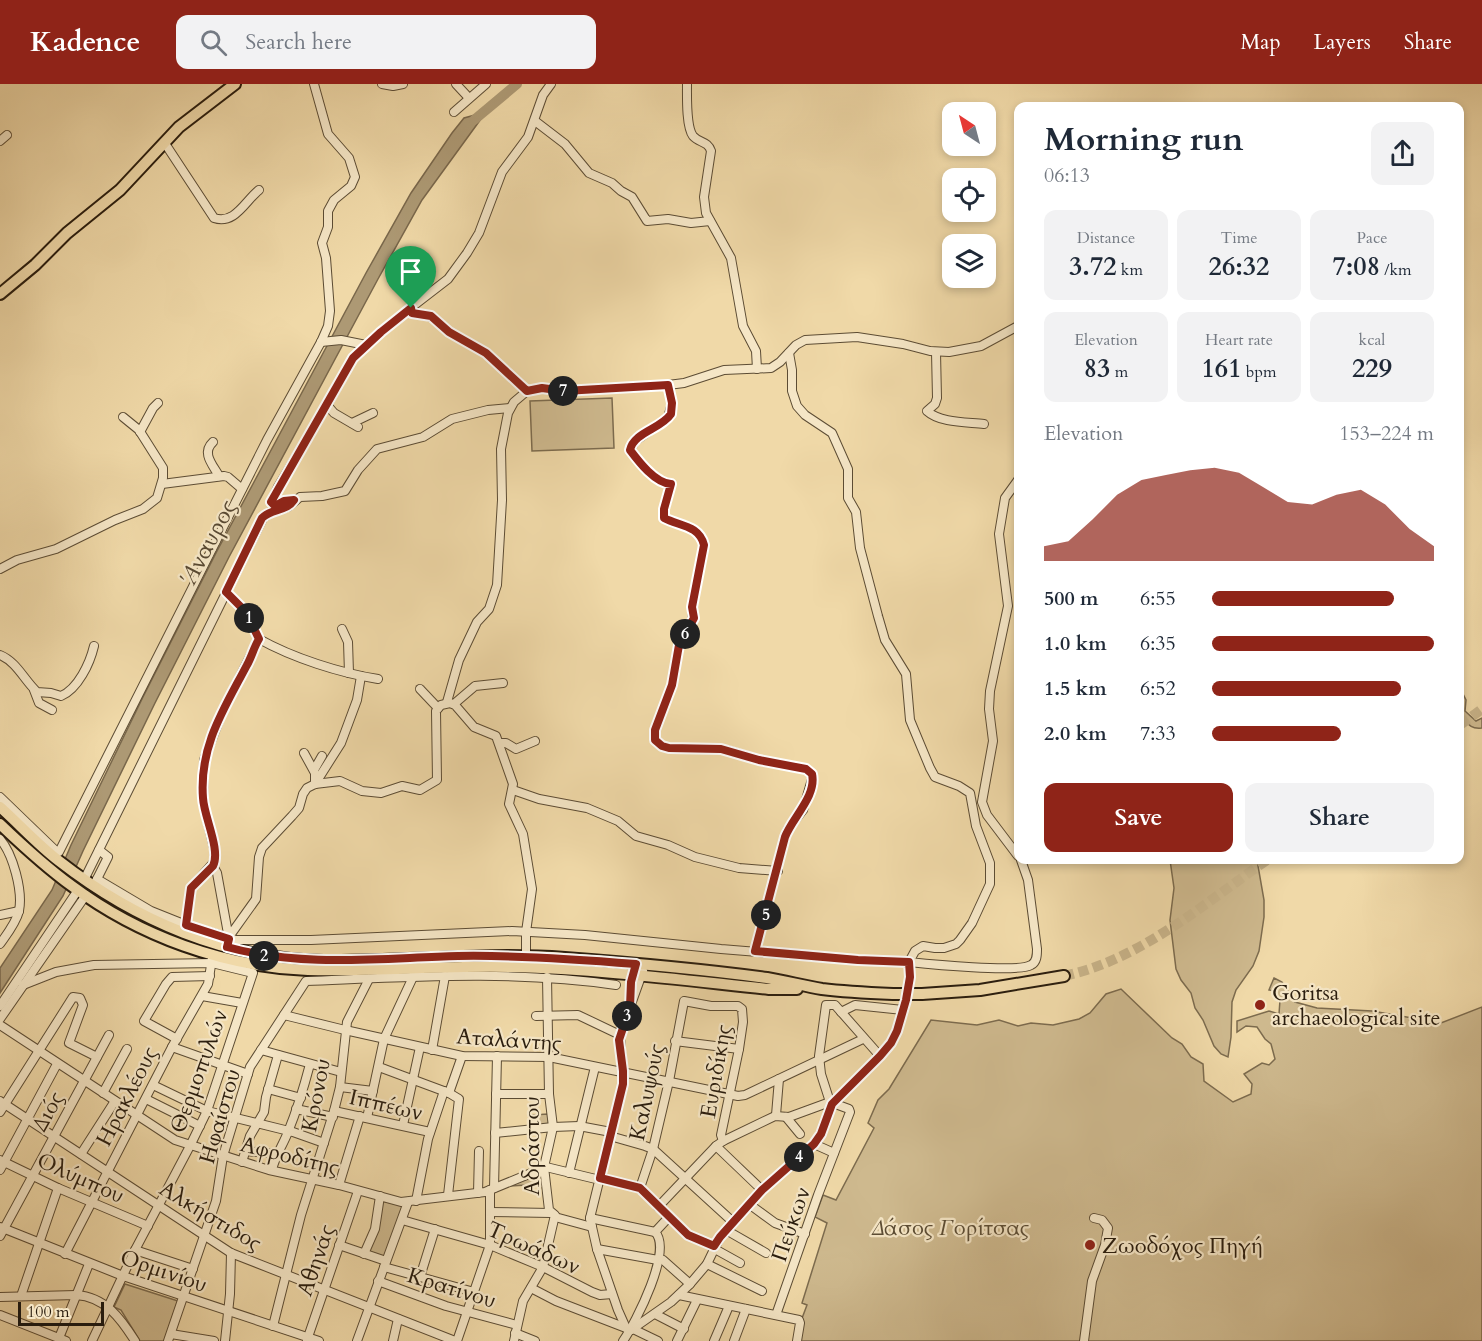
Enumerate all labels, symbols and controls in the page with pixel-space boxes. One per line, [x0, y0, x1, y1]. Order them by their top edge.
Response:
search box [176, 15, 596, 69]
text: Kadence [30, 23, 140, 61]
icon: search [197, 26, 230, 59]
text: Search here [245, 27, 352, 57]
text: Map [1241, 28, 1281, 57]
text: Layers [1314, 28, 1371, 57]
text: Share [1404, 28, 1452, 57]
north arrow [942, 102, 996, 156]
map controls [942, 102, 996, 288]
text: Morning run [1044, 117, 1244, 162]
button: share [1371, 122, 1434, 185]
text: 06:13 [1044, 162, 1090, 189]
button: locate [942, 168, 996, 222]
text: Distance [1077, 227, 1135, 249]
text: Time [1220, 227, 1258, 249]
text: Pace [1357, 227, 1387, 249]
button: layers [942, 234, 996, 288]
pin [385, 246, 436, 308]
text: 3.72 [1069, 249, 1117, 284]
text: 26:32 [1209, 249, 1269, 284]
text: 7:08 [1332, 249, 1380, 284]
icon: arrive [394, 255, 427, 288]
text: km [1117, 259, 1143, 281]
text: /km [1380, 259, 1412, 281]
text: Elevation [1074, 329, 1138, 351]
text: Heart rate [1205, 329, 1273, 351]
text: kcal [1359, 329, 1385, 351]
text: 83 [1084, 351, 1110, 386]
text: 161 [1202, 351, 1242, 386]
text: 229 [1352, 351, 1392, 386]
text: m [1110, 361, 1128, 383]
text: bpm [1242, 361, 1276, 383]
pin: 7 [548, 376, 578, 406]
text: 7 [559, 380, 567, 402]
text: Elevation [1044, 420, 1123, 447]
text: 153–224 m [1339, 420, 1434, 447]
water label: Άναυρος [172, 494, 245, 591]
text: 500 m [1044, 585, 1099, 612]
text: 6:55 [1140, 585, 1176, 612]
pin: 1 [234, 603, 264, 633]
text: 1 [245, 607, 253, 629]
pin: 6 [670, 619, 700, 649]
text: 6 [681, 623, 689, 645]
text: 1.0 km [1044, 630, 1107, 657]
text: 6:35 [1140, 630, 1176, 657]
text: 1.5 km [1044, 675, 1107, 702]
text: 6:52 [1140, 675, 1176, 702]
text: 2.0 km [1044, 720, 1107, 747]
text: 7:33 [1140, 720, 1176, 747]
button: Save [1044, 783, 1233, 852]
button: Share [1245, 783, 1434, 852]
pin: 5 [751, 900, 781, 930]
text: 5 [762, 904, 770, 926]
pin: 2 [249, 941, 279, 971]
text: 2 [260, 945, 268, 967]
place label: Goritsa archaeological site [1272, 978, 1441, 1033]
marker: Goritsa archaeological site [1253, 998, 1267, 1012]
pin: 3 [612, 1001, 642, 1031]
street label: Θερμοπυλών [163, 1005, 235, 1137]
text: 3 [623, 1005, 631, 1027]
street label: Αταλάντης [455, 1021, 563, 1059]
street label: Ευριδίκης [693, 1022, 739, 1120]
street label: Ηρακλέους [89, 1041, 165, 1151]
street label: Καλυψούς [622, 1041, 672, 1144]
street label: Κρόνου [294, 1056, 338, 1135]
street label: Ηφαίστου [192, 1065, 248, 1167]
street label: Ιππέων [346, 1082, 426, 1128]
street label: Διός [25, 1086, 71, 1137]
street label: Αδράστου [517, 1096, 547, 1196]
street label: Αφροδίτης [237, 1129, 342, 1183]
pin: 4 [784, 1142, 814, 1172]
street label: Ολύμπου [32, 1145, 129, 1210]
text: 4 [795, 1146, 803, 1168]
street label: Αλκήστιδος [154, 1174, 267, 1258]
street label: Πεύκων [764, 1183, 818, 1266]
park label: Δάσος Γορίτσας [871, 1213, 1029, 1243]
street label: Τρωάδων [482, 1214, 585, 1282]
street label: Αθηνάς [290, 1221, 342, 1300]
place label: Ζωοδόχος Πηγή [1102, 1231, 1263, 1261]
marker: Ζωοδόχος Πηγή [1083, 1238, 1097, 1252]
street label: Ορμινίου [116, 1242, 211, 1300]
street label: Κρατίνου [404, 1260, 500, 1316]
scale bar [18, 1299, 104, 1326]
text: 100 m [27, 1301, 69, 1323]

